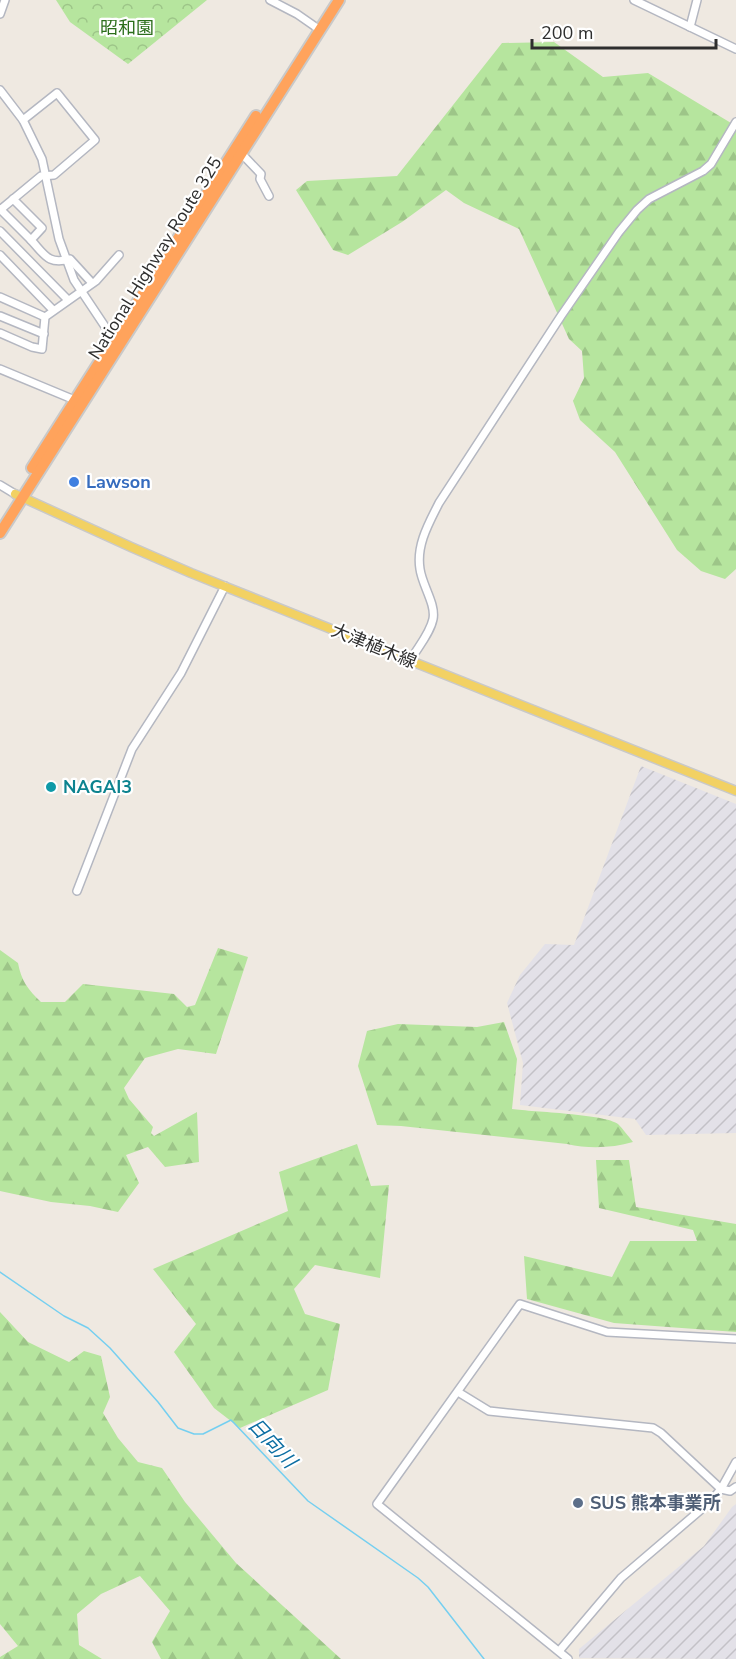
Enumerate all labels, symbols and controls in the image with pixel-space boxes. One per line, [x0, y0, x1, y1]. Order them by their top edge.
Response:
scale bar [532, 12, 716, 50]
park label: 昭和園 [100, 16, 154, 40]
text: 200 m [541, 21, 593, 45]
street label: National Highway Route 325 [83, 152, 227, 364]
place label: Lawson [86, 470, 151, 494]
marker: Lawson [67, 475, 81, 489]
street label: 大津植木線 [328, 618, 420, 674]
place label: NAGAI3 [63, 775, 132, 799]
marker: NAGAI3 [44, 780, 58, 794]
water label: 日向川 [242, 1412, 304, 1476]
place label: SUS 熊本事業所 [590, 1491, 721, 1515]
marker: SUS 熊本事業所 [571, 1496, 585, 1510]

